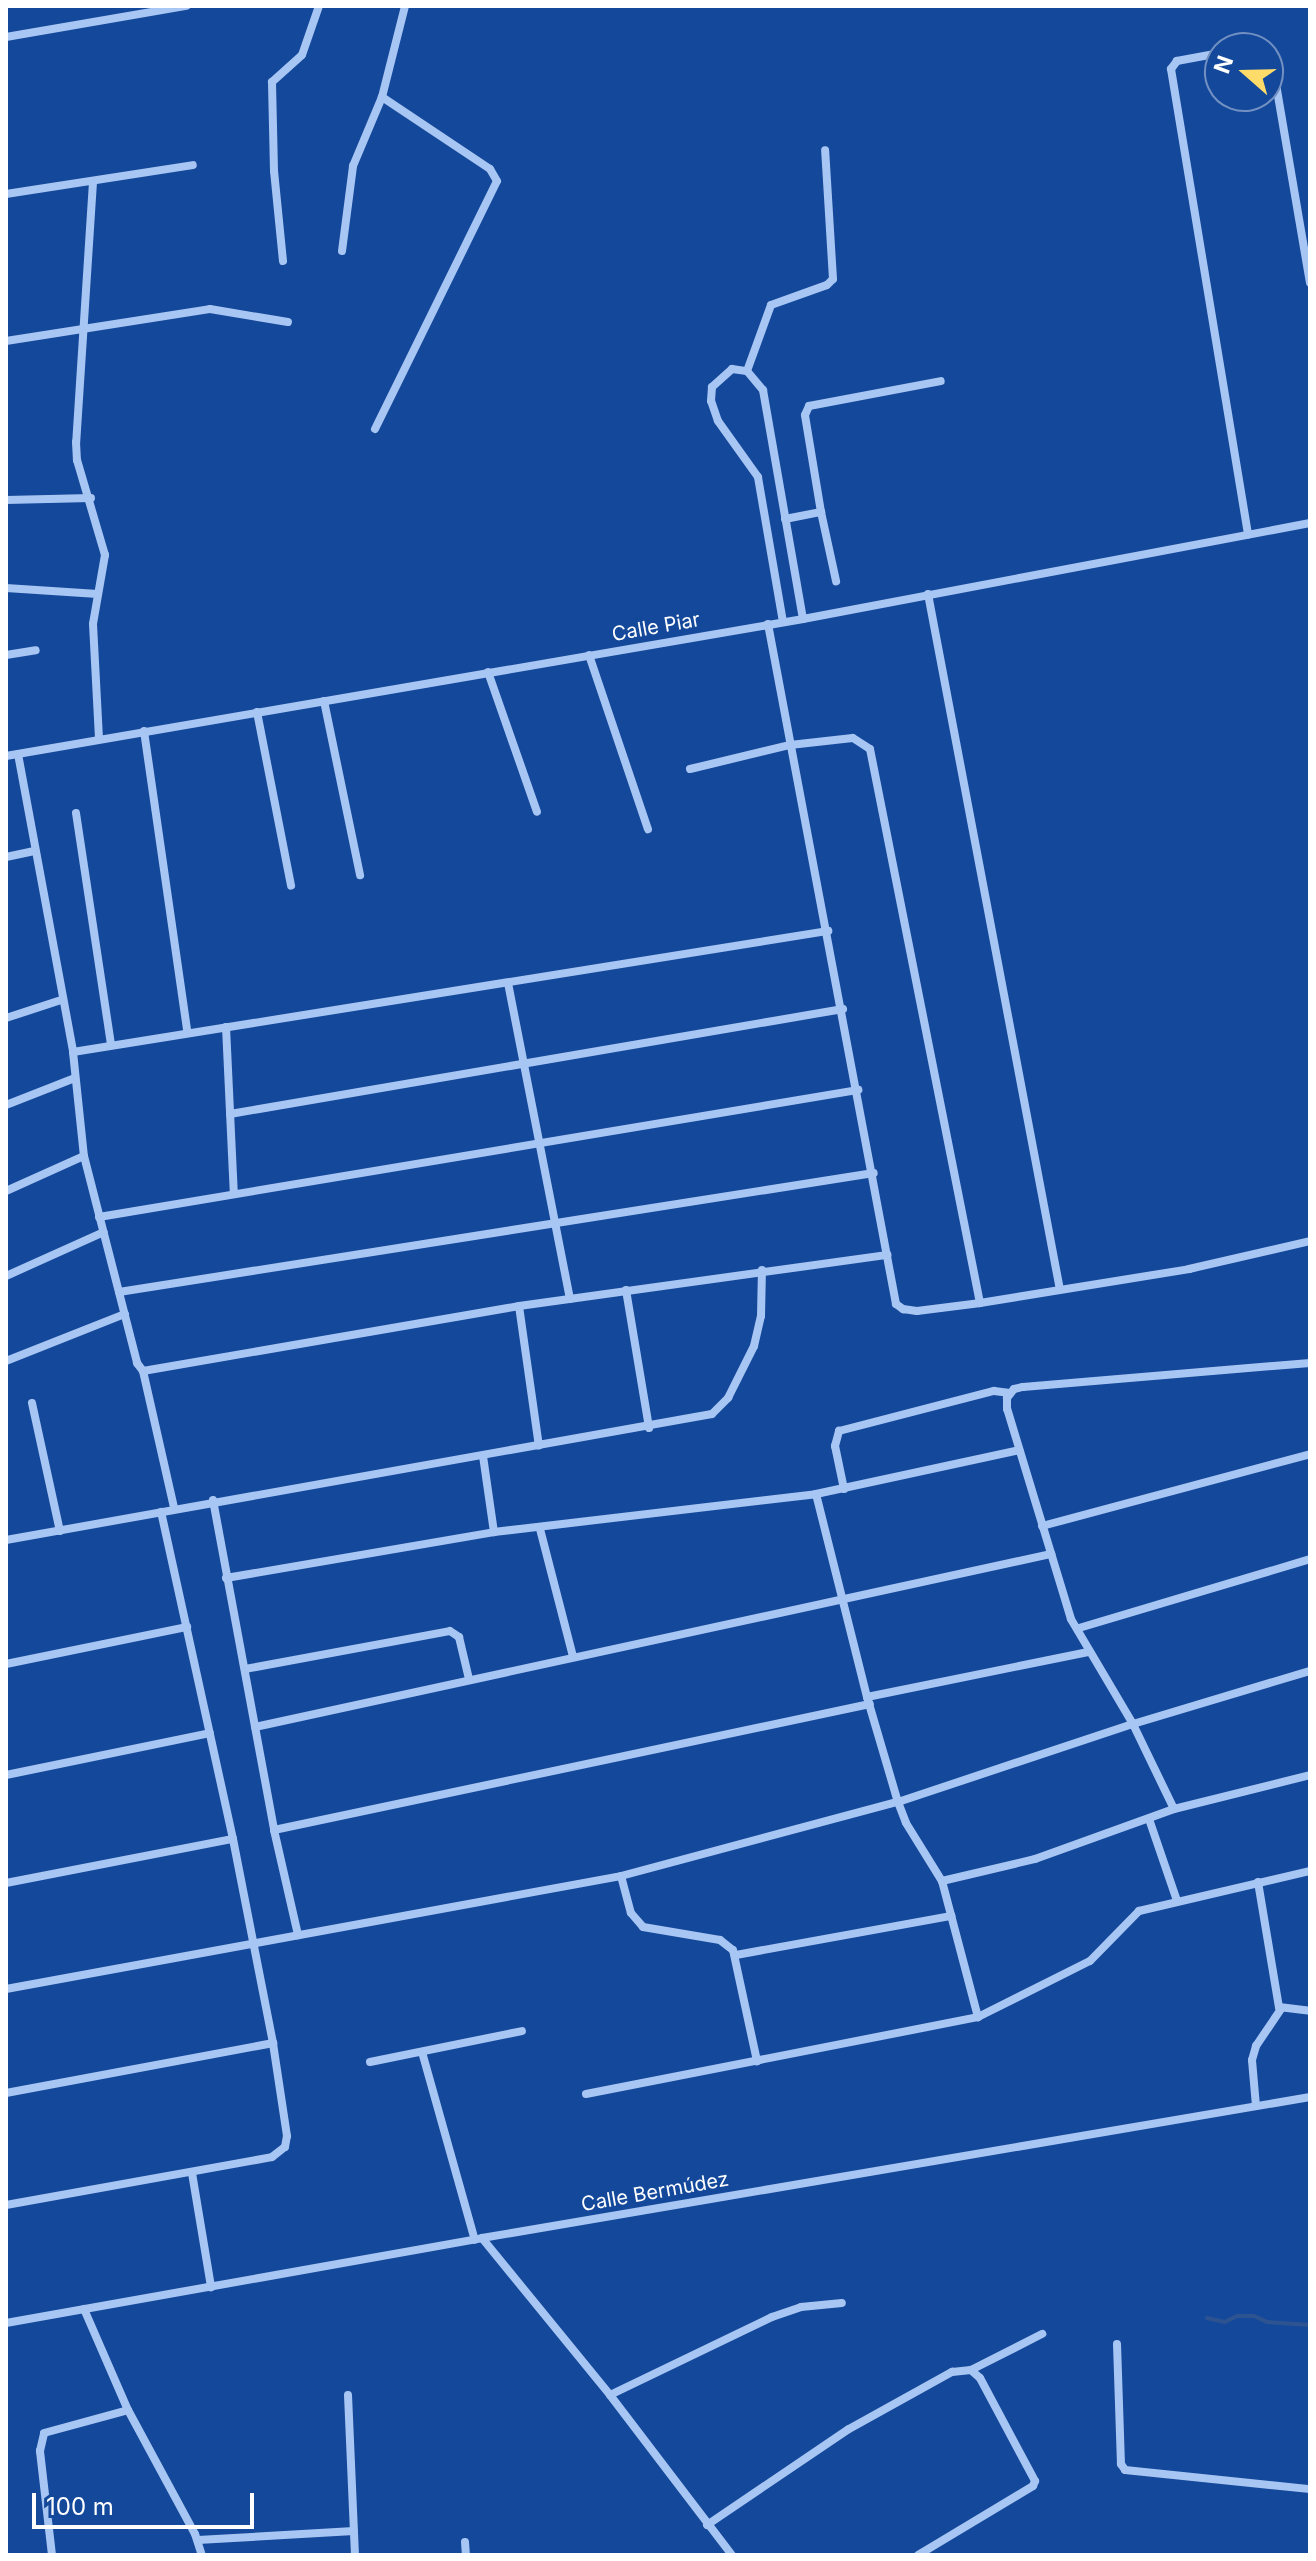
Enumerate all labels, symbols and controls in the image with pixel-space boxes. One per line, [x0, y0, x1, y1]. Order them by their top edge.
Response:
north arrow [1204, 32, 1284, 112]
text: N [1208, 52, 1238, 77]
street label: Calle Piar [610, 607, 702, 647]
street label: Calle Bermúdez [579, 2167, 731, 2217]
scale bar [36, 2477, 258, 2527]
text: 100 m [46, 2492, 114, 2521]

